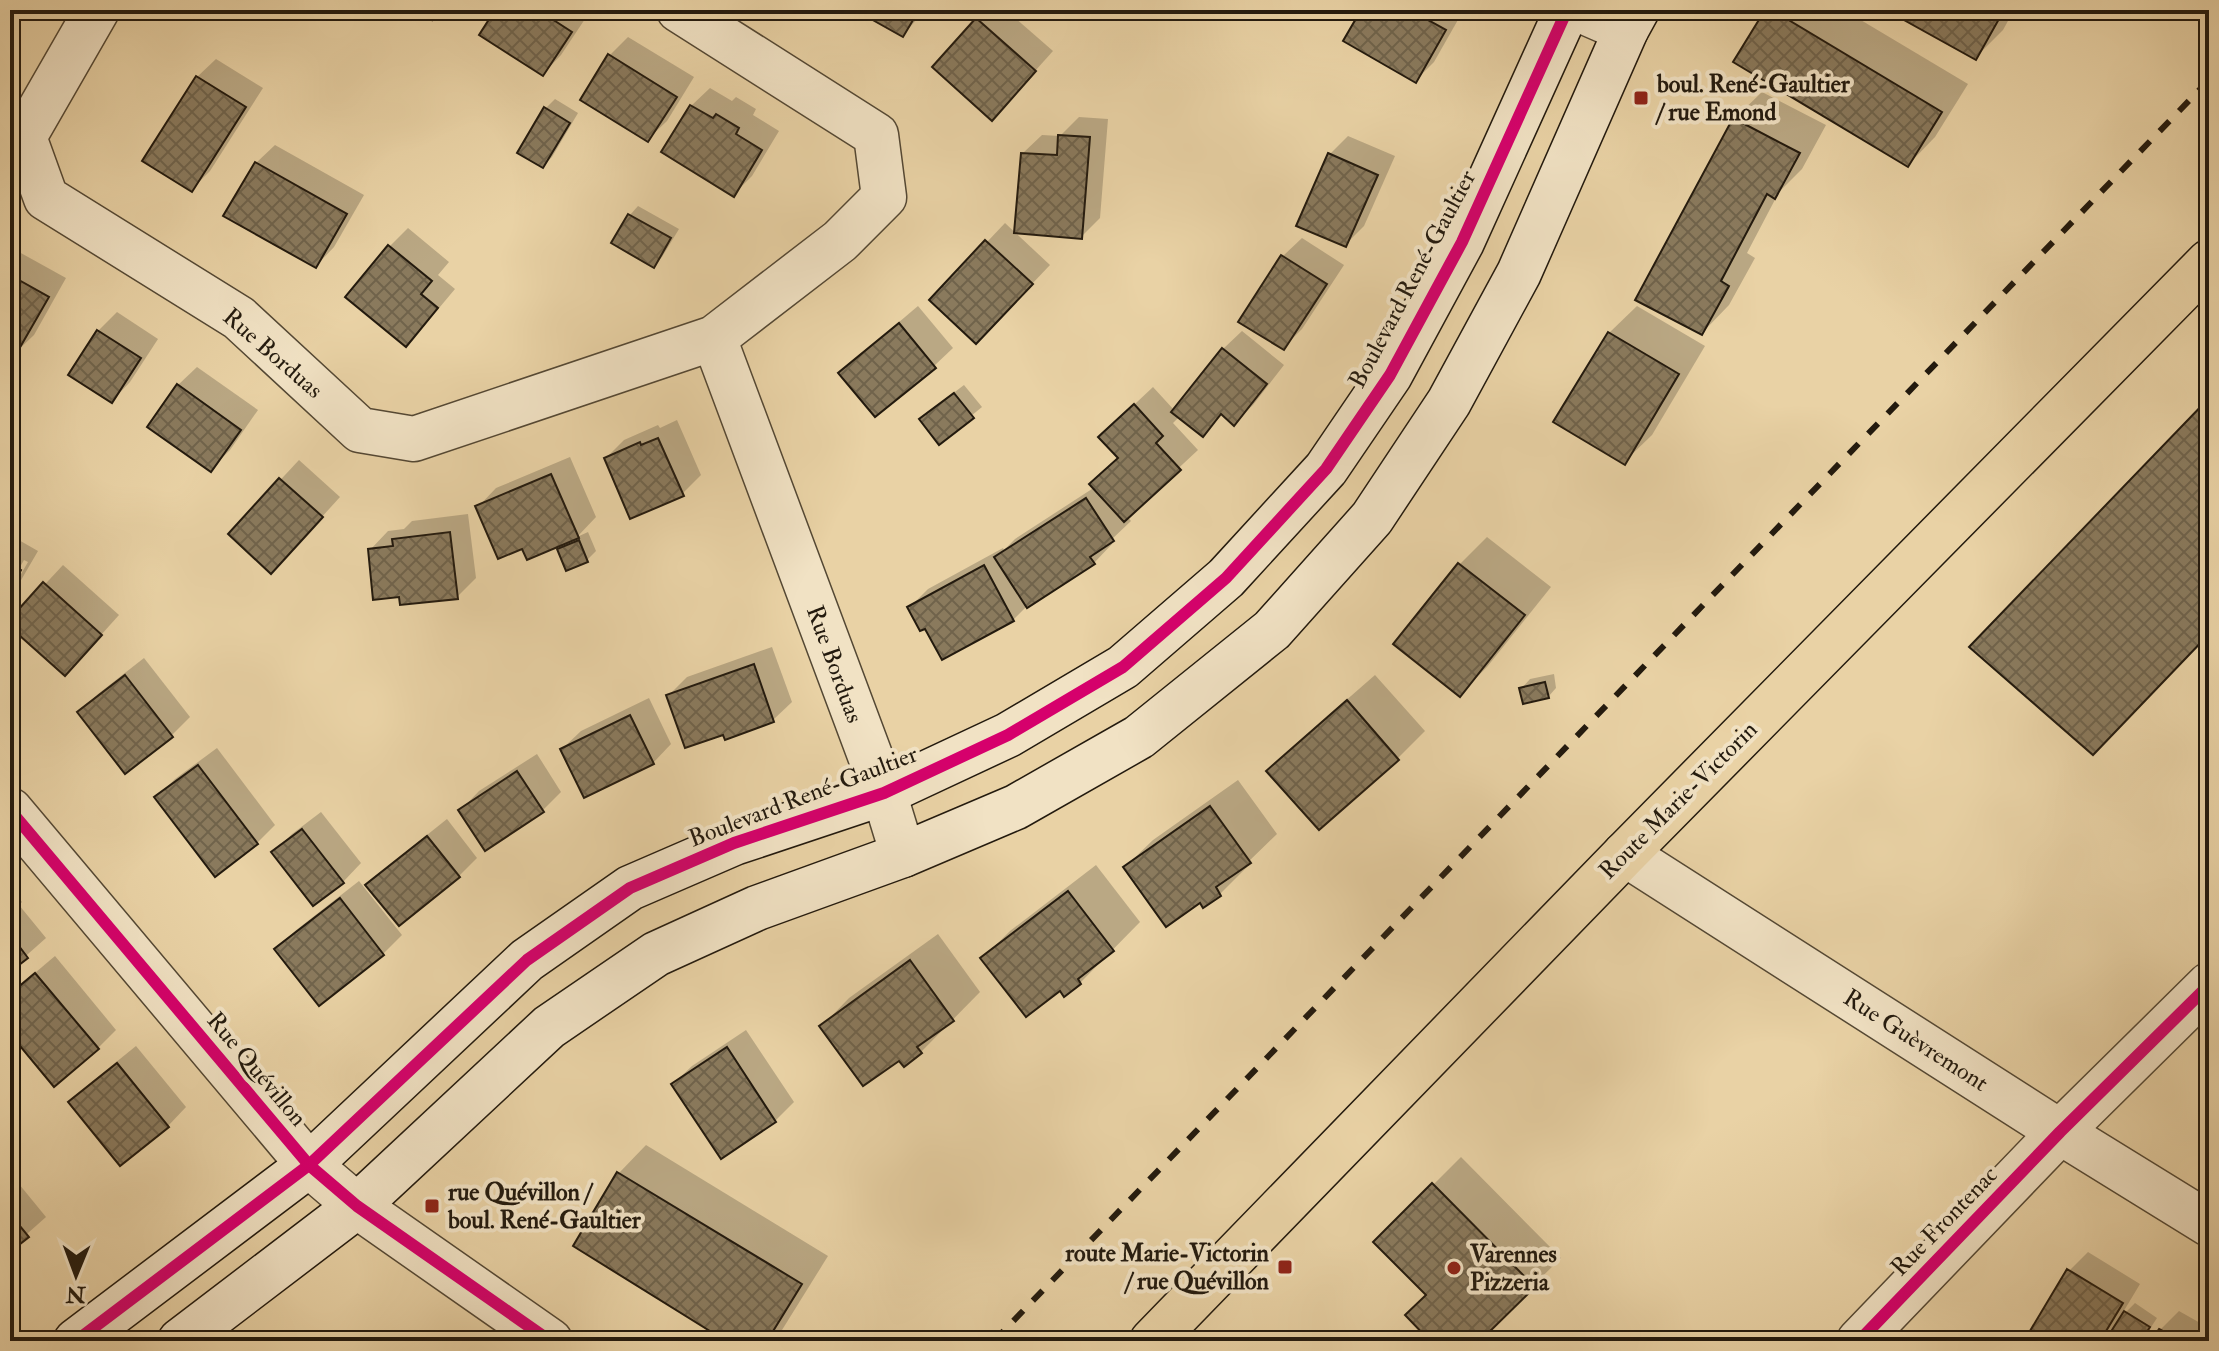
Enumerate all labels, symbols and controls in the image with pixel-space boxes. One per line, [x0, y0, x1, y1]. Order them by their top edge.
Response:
place label: boul. René-Gaultier / rue Emond [1655, 69, 1851, 128]
marker: boul. René-Gaultier / rue Emond [1632, 89, 1650, 107]
street label: Boulevard René-Gaultier [1342, 165, 1483, 394]
street label: Rue Borduas [216, 301, 329, 405]
street label: Rue Borduas [799, 601, 870, 727]
street label: Route Marie-Victorin [1593, 715, 1764, 886]
street label: Boulevard René-Gaultier [684, 739, 922, 854]
street label: Rue Guèvremont [1838, 982, 1994, 1099]
street label: Rue Quévillon [200, 1006, 313, 1133]
street label: Rue Frontenac [1884, 1160, 2005, 1283]
place label: rue Quévillon / boul. René-Gaultier [447, 1177, 642, 1236]
marker: rue Quévillon / boul. René-Gaultier [423, 1197, 441, 1215]
north arrow [36, 1235, 116, 1315]
place label: route Marie-Victorin / rue Quévillon [1065, 1238, 1270, 1297]
place label: Varennes Pizzeria [1469, 1239, 1557, 1298]
marker: route Marie-Victorin / rue Quévillon [1276, 1258, 1294, 1276]
marker: Varennes Pizzeria [1445, 1259, 1463, 1277]
text: N [65, 1280, 87, 1308]

